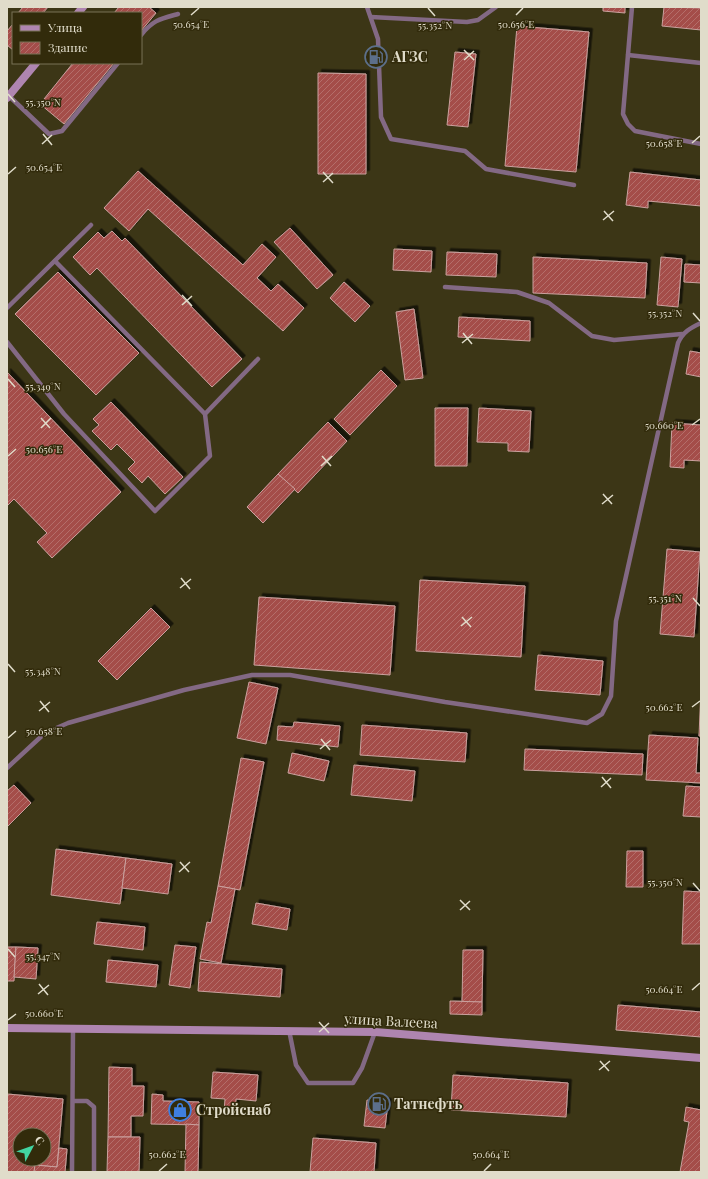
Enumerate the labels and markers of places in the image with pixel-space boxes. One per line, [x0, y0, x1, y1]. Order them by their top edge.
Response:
fuel station icon: АГЗС [363, 44, 389, 70]
place label: АГЗС [391, 47, 428, 66]
fuel station icon: Татнефть [366, 1091, 392, 1117]
place label: Татнефть [394, 1094, 463, 1113]
shop icon: Стройснаб [167, 1097, 193, 1123]
place label: Стройснаб [196, 1100, 271, 1119]

